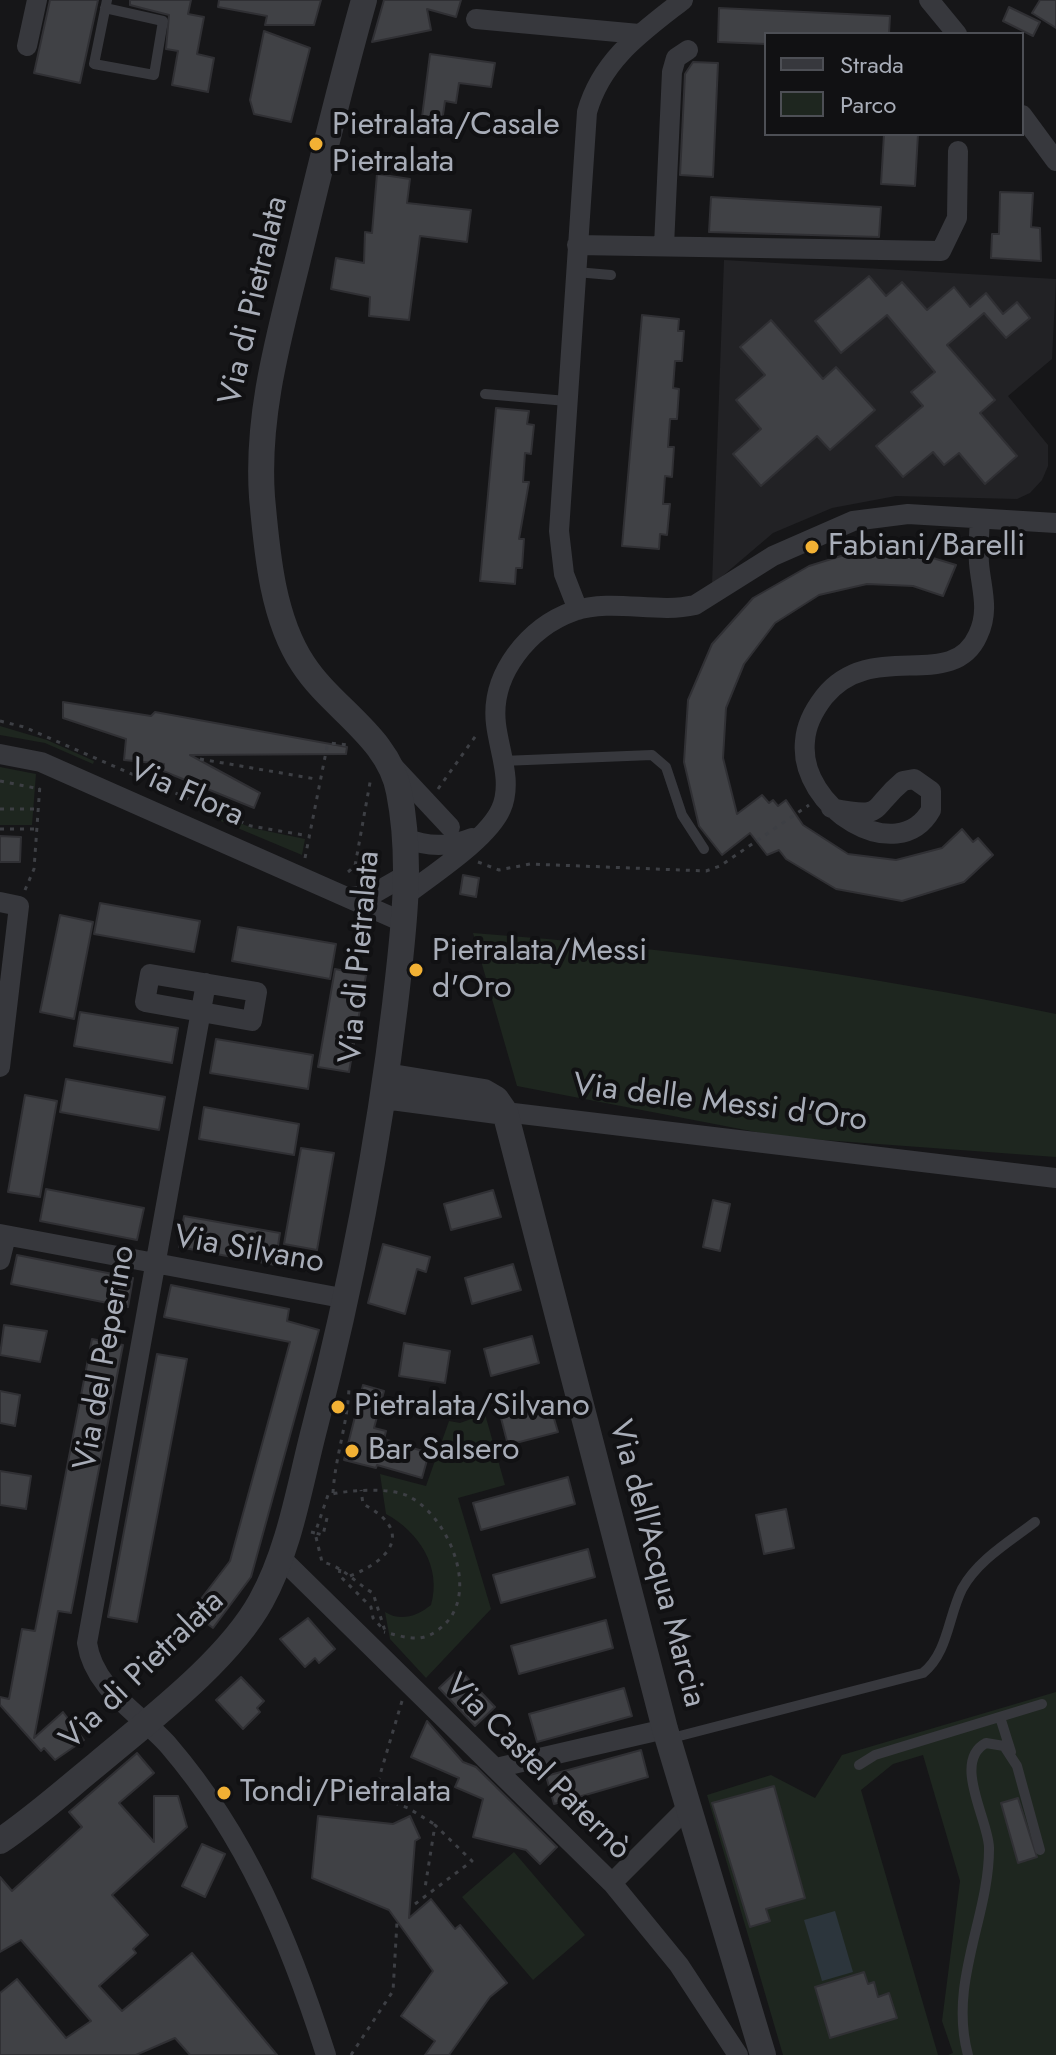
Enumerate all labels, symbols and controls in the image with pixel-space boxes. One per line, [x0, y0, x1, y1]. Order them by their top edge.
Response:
legend [764, 32, 1024, 136]
text: Strada [840, 47, 904, 82]
text: Parco [840, 87, 896, 122]
place label: Pietralata/Casale Pietralata [332, 107, 560, 182]
marker: Pietralata/Casale Pietralata [307, 135, 325, 153]
street label: Via di Pietralata [212, 193, 298, 409]
place label: Fabiani/Barelli [828, 528, 1025, 566]
marker: Fabiani/Barelli [803, 538, 821, 556]
street label: Via Flora [123, 752, 249, 836]
street label: Via di Pietralata [333, 849, 389, 1065]
place label: Pietralata/Messi d'Oro [432, 933, 647, 1008]
marker: Pietralata/Messi d'Oro [407, 961, 425, 979]
street label: Via delle Messi d'Oro [571, 1067, 869, 1141]
street label: Via Silvano [171, 1219, 327, 1283]
street label: Via del Peperino [67, 1243, 145, 1473]
place label: Pietralata/Silvano [354, 1388, 590, 1426]
marker: Pietralata/Silvano [329, 1398, 347, 1416]
street label: Via dell'Acqua Marcia [599, 1416, 713, 1712]
place label: Bar Salsero [368, 1432, 519, 1470]
marker: Bar Salsero [343, 1442, 361, 1460]
street label: Via di Pietralata [53, 1583, 233, 1759]
street label: Via Castel Paternò [436, 1667, 638, 1869]
place label: Tondi/Pietralata [240, 1774, 451, 1812]
marker: Tondi/Pietralata [215, 1784, 233, 1802]

